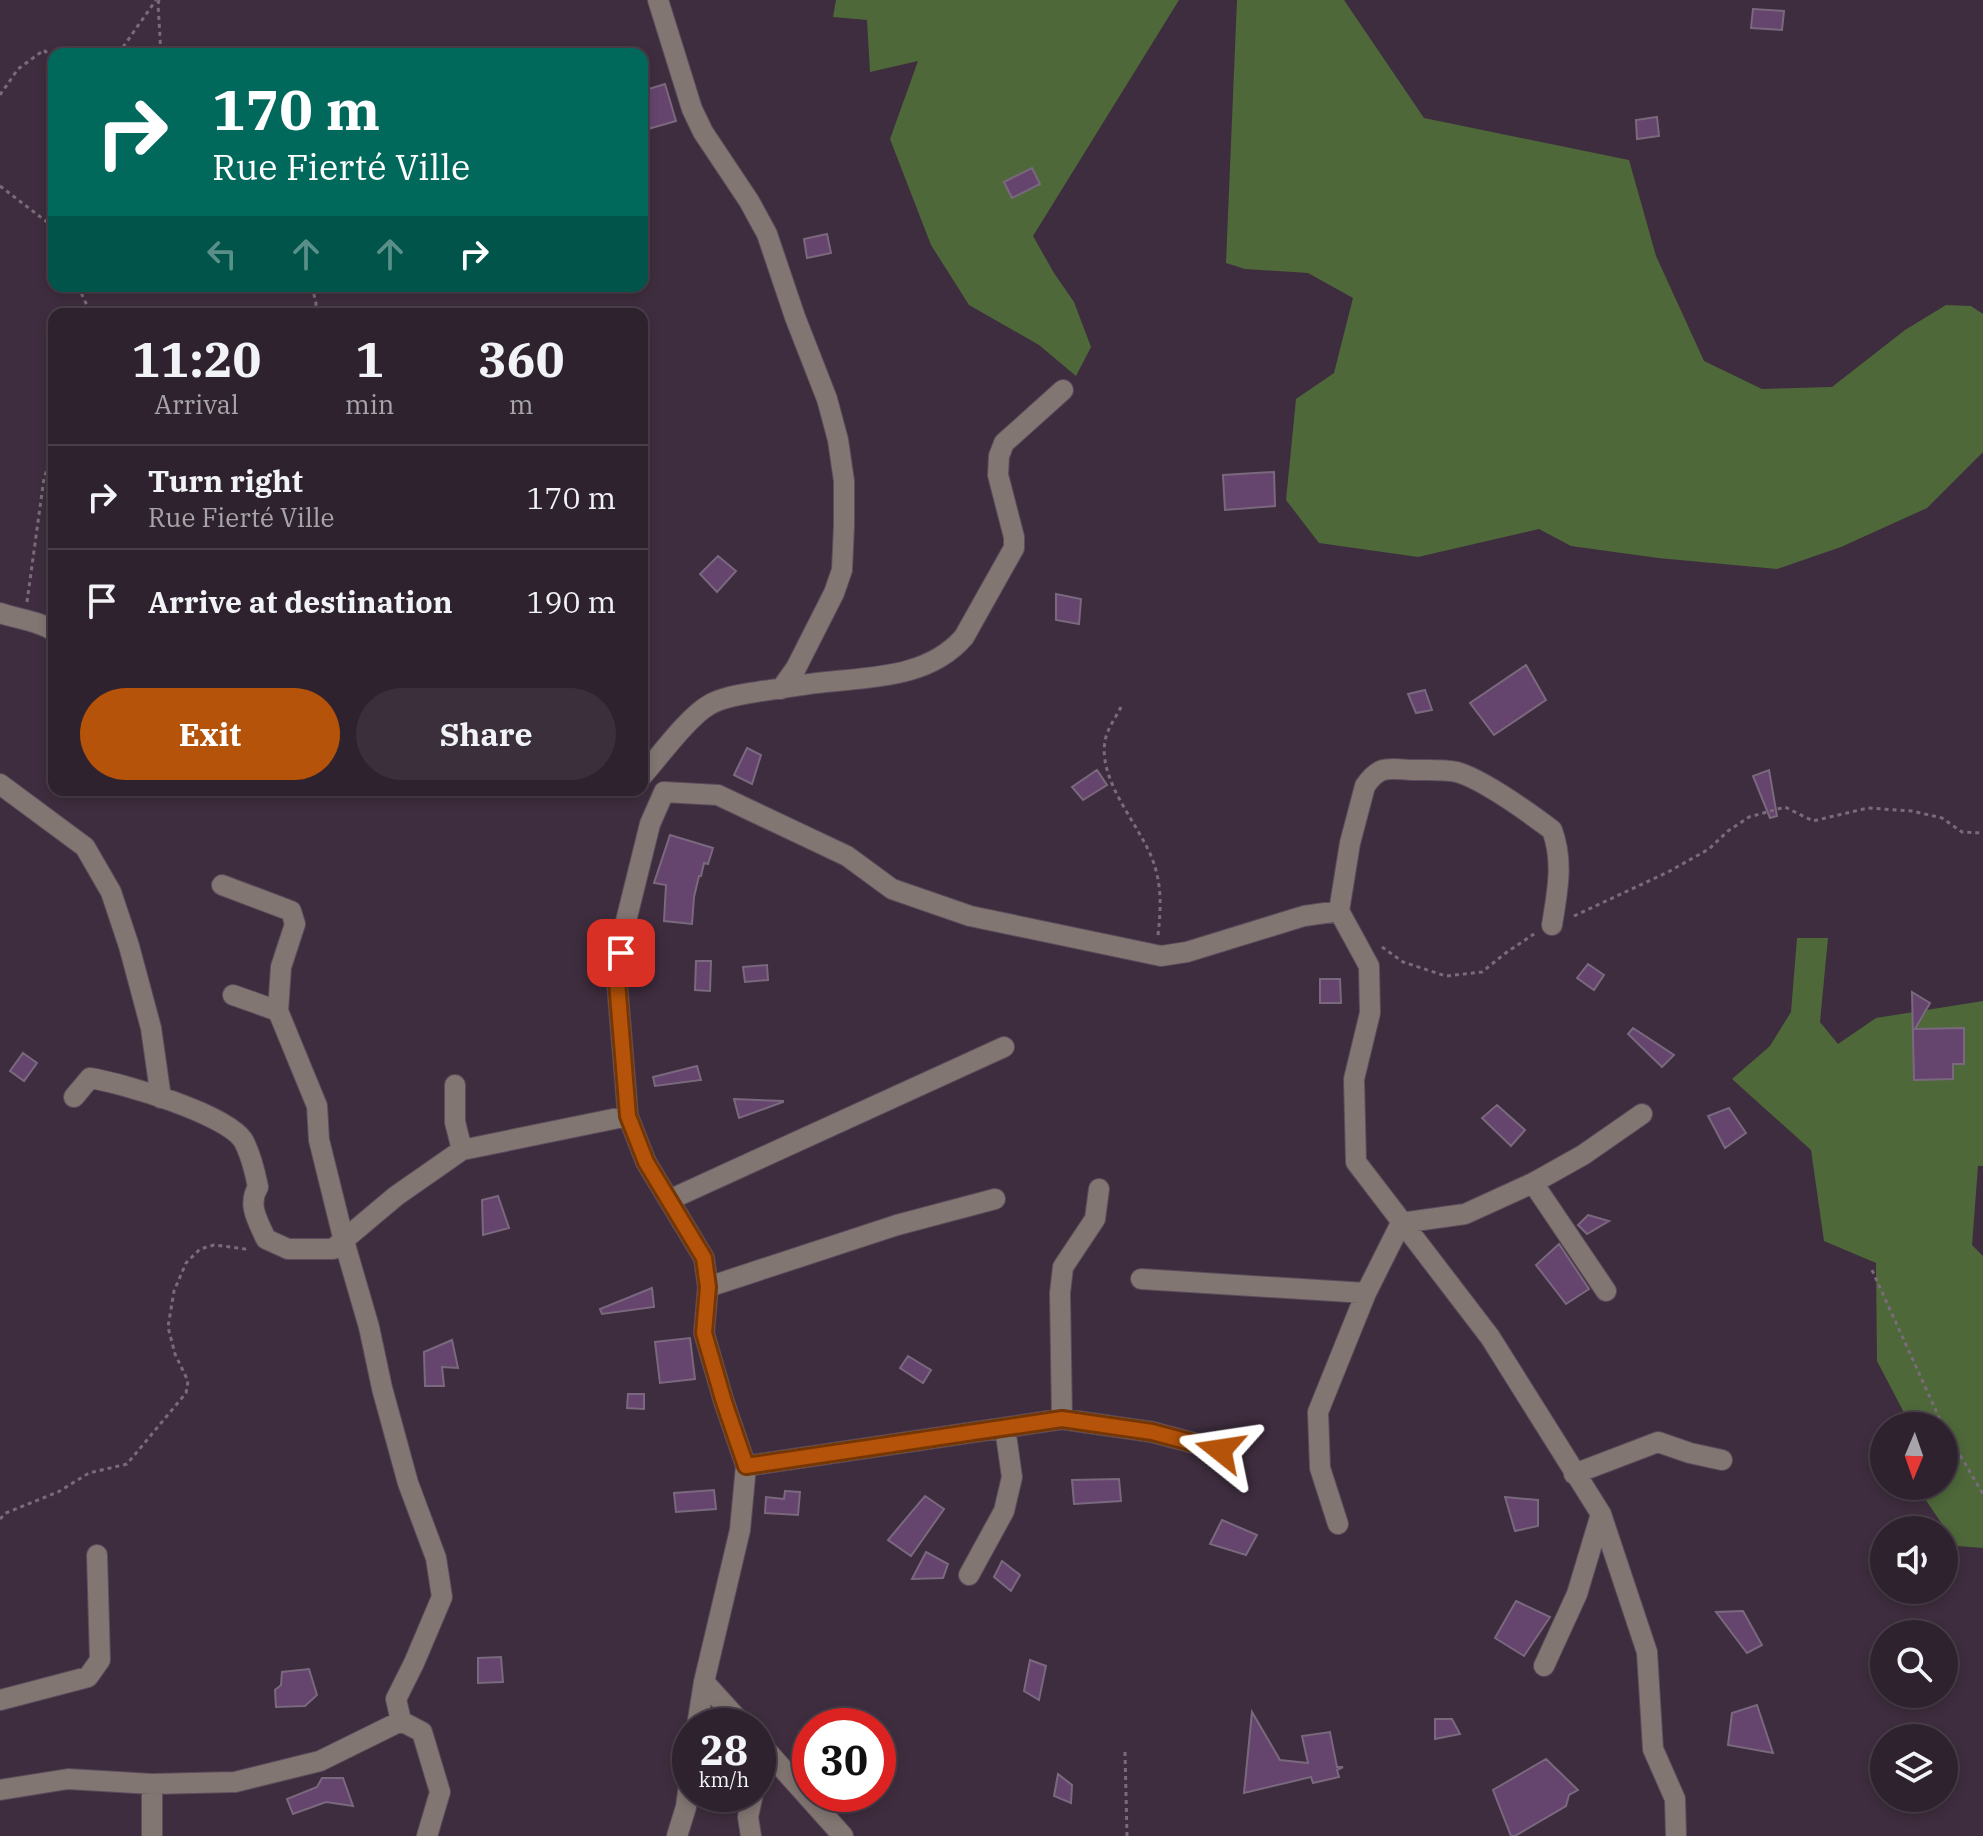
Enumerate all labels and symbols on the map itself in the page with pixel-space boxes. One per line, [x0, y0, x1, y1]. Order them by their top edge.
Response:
pin [587, 919, 655, 987]
position arrow [1178, 1408, 1262, 1492]
north arrow [1870, 1412, 1958, 1500]
speed limit sign: 30 [792, 1708, 896, 1812]

